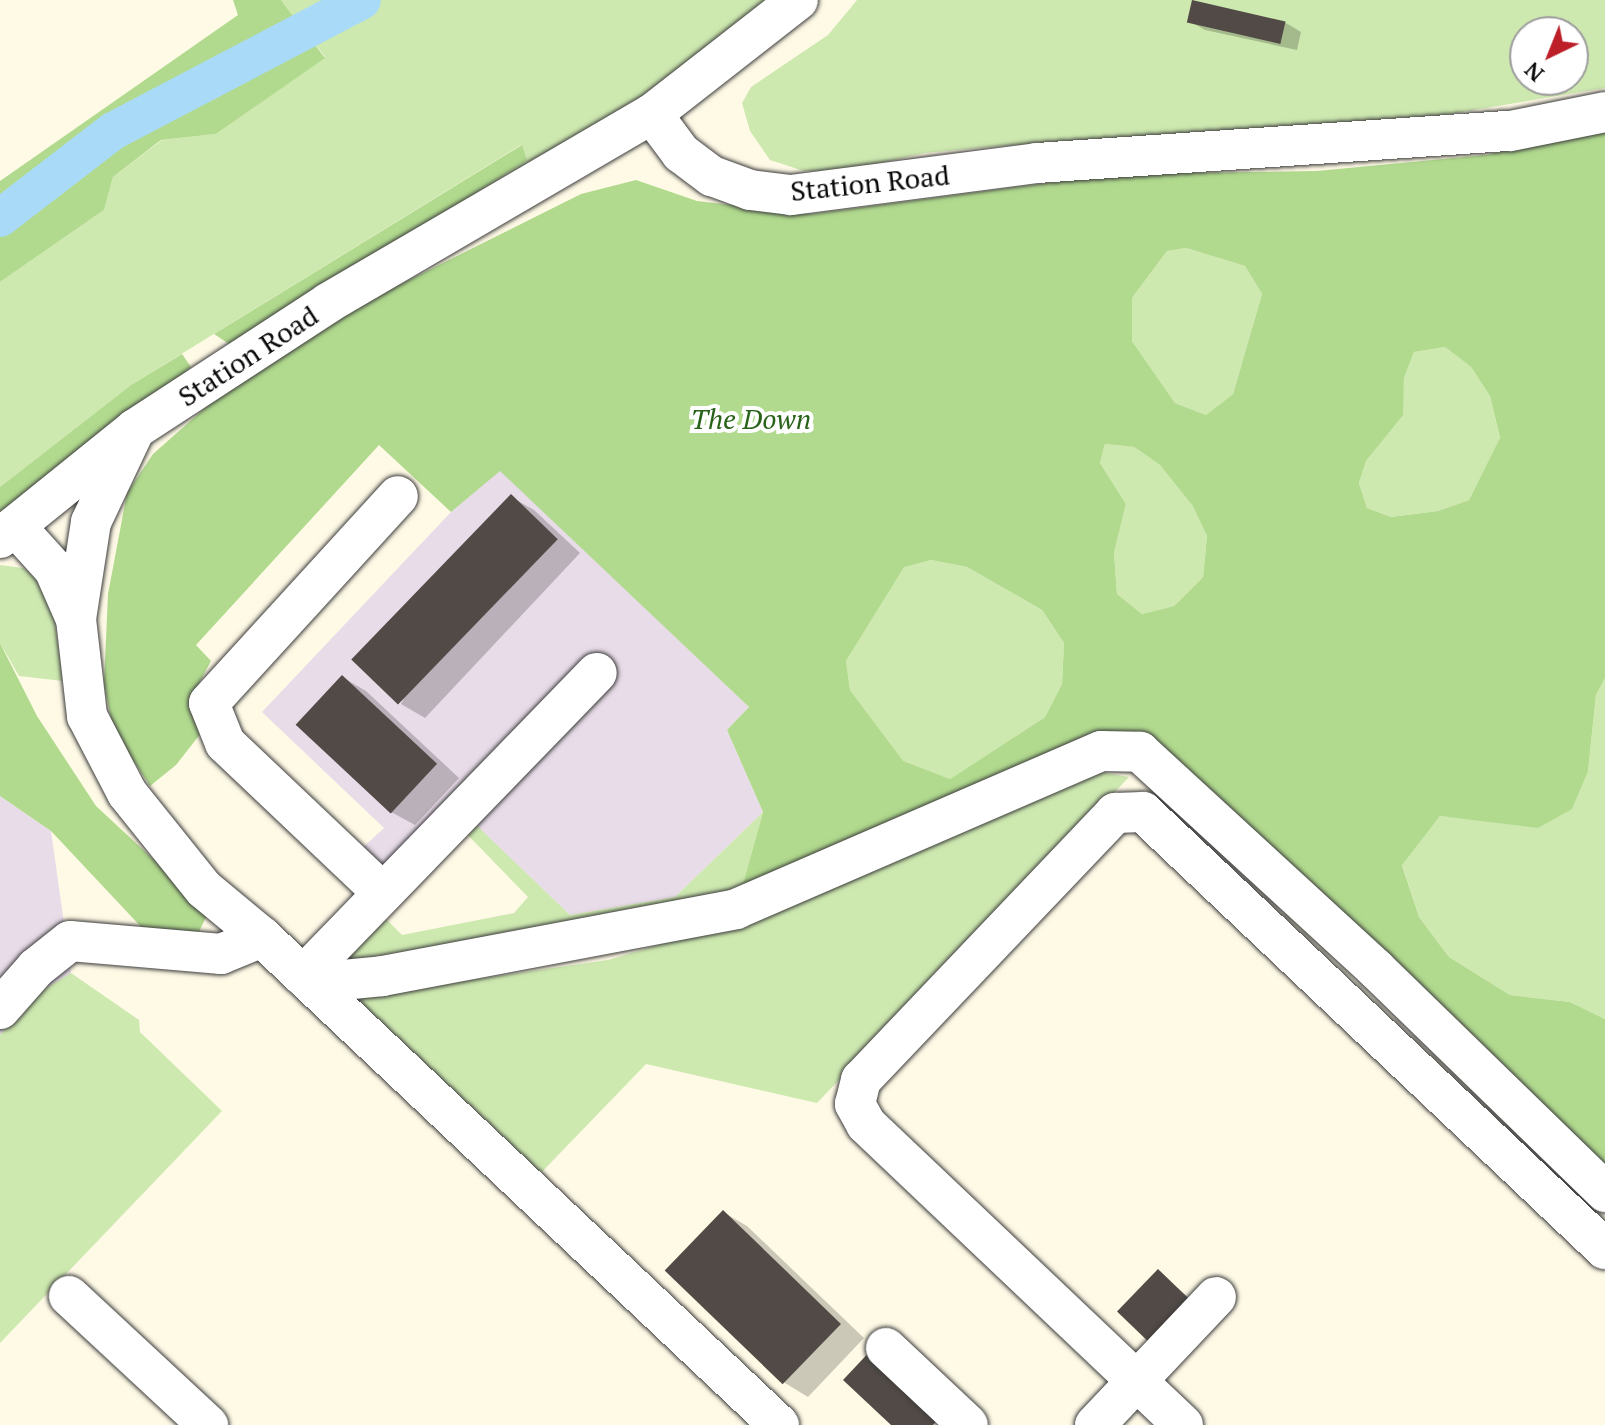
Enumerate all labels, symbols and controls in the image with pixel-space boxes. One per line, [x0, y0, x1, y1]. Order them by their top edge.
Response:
north arrow [1509, 16, 1589, 96]
text: N [1518, 56, 1550, 89]
street label: Station Road [789, 158, 951, 208]
street label: Station Road [172, 298, 324, 414]
park label: The Down [691, 402, 811, 436]

